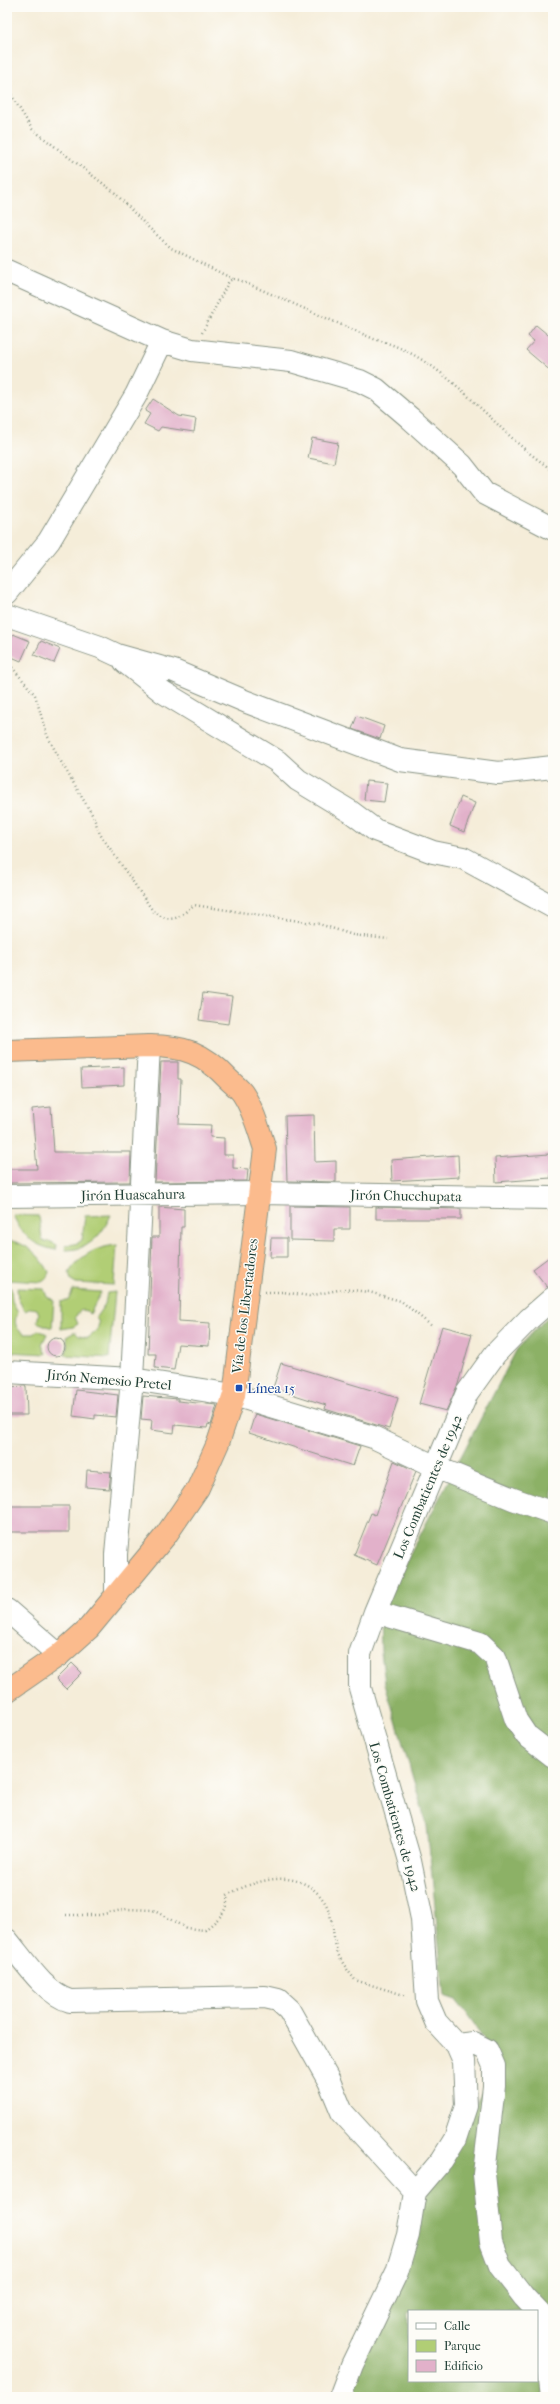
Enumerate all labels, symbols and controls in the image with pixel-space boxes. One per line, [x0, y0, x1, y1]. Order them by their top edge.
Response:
street label: Jirón Huascahura [80, 1186, 186, 1204]
street label: Jirón Chucchupata [349, 1187, 462, 1205]
street label: Vía de los Libertadores [228, 1238, 262, 1375]
street label: Jirón Nemesio Pretel [45, 1366, 172, 1394]
place label: Línea 15 [247, 1380, 295, 1397]
marker: Línea 15 [234, 1383, 244, 1393]
street label: Los Combatientes de 1942 [390, 1412, 466, 1562]
street label: Los Combatientes de 1942 [365, 1740, 425, 1894]
legend [408, 2310, 538, 2382]
text: Calle [444, 2319, 470, 2333]
text: Parque [444, 2339, 481, 2353]
text: Edificio [444, 2359, 483, 2373]

